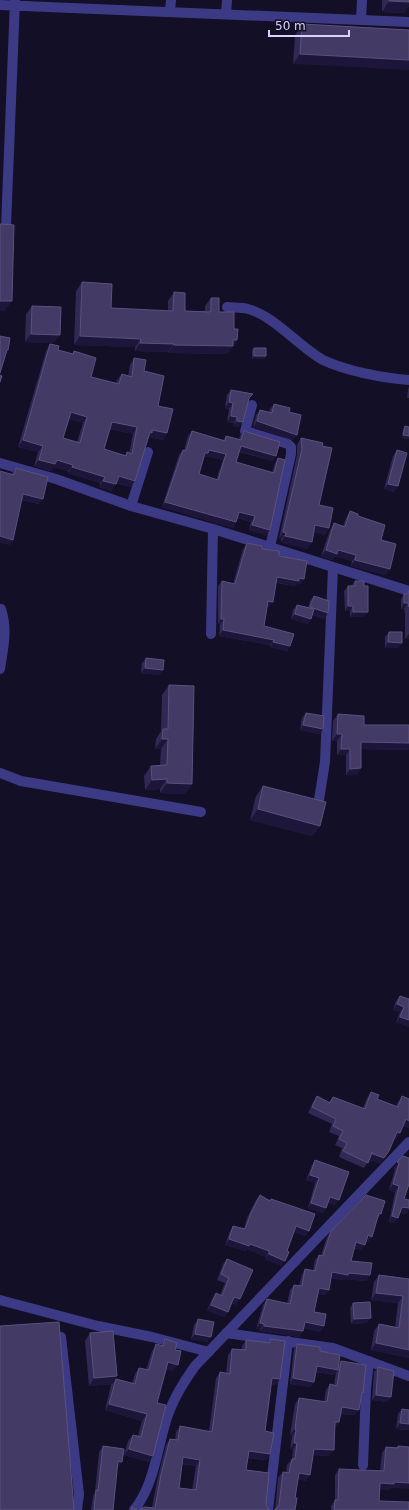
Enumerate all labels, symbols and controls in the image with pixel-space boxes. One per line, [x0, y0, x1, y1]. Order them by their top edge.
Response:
scale bar [269, 12, 349, 38]
text: 50 m [275, 19, 306, 33]

